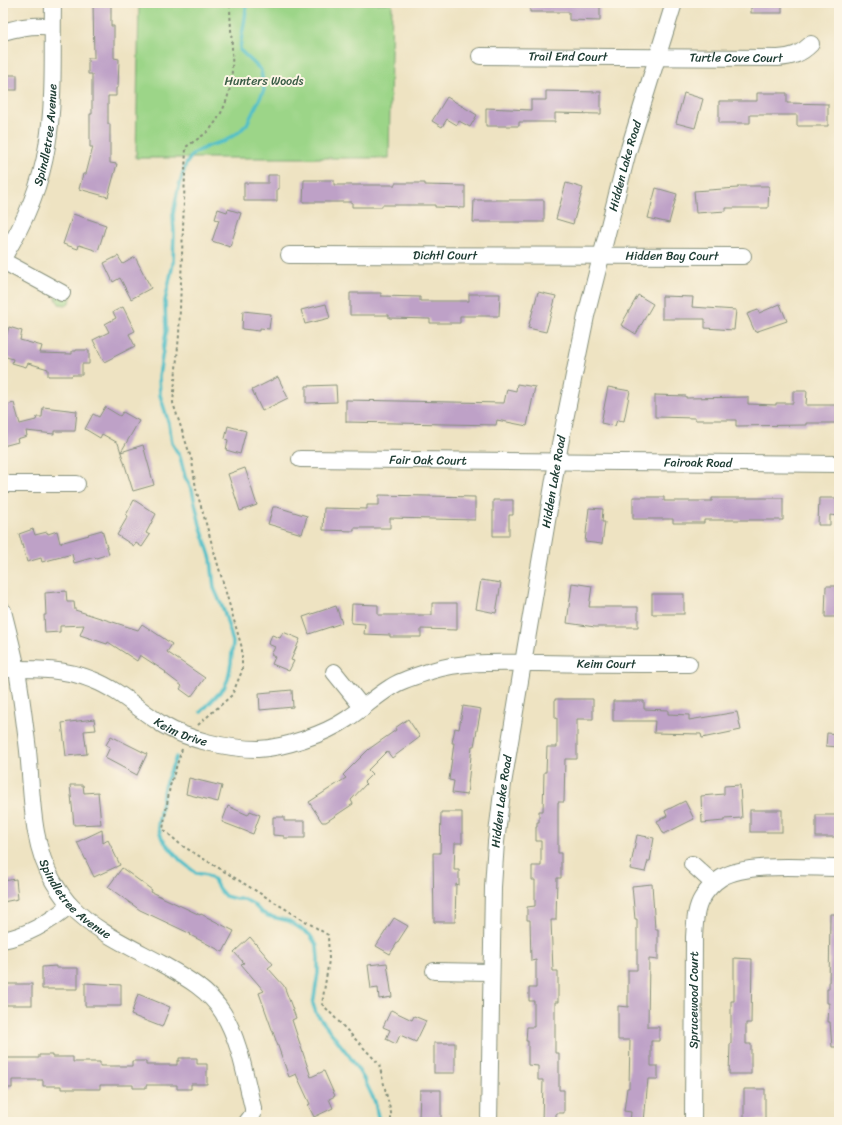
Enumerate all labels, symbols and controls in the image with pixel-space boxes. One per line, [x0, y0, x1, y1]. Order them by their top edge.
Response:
street label: Trail End Court [528, 45, 609, 68]
street label: Turtle Cove Court [689, 46, 785, 69]
park label: Hunters Woods [225, 70, 304, 92]
street label: Spindletree Avenue [27, 83, 63, 189]
street label: Hidden Lake Road [602, 117, 648, 214]
street label: Dichtl Court [413, 244, 478, 266]
street label: Hidden Bay Court [625, 245, 720, 267]
street label: Hidden Lake Road [535, 433, 573, 530]
street label: Fair Oak Court [389, 449, 467, 472]
street label: Fairoak Road [664, 451, 733, 474]
street label: Keim Court [577, 653, 637, 675]
street label: Keim Drive [149, 711, 210, 753]
street label: Hidden Lake Road [485, 753, 519, 849]
street label: Spindletree Avenue [33, 856, 116, 945]
street label: Sprucewood Court [682, 951, 705, 1049]

